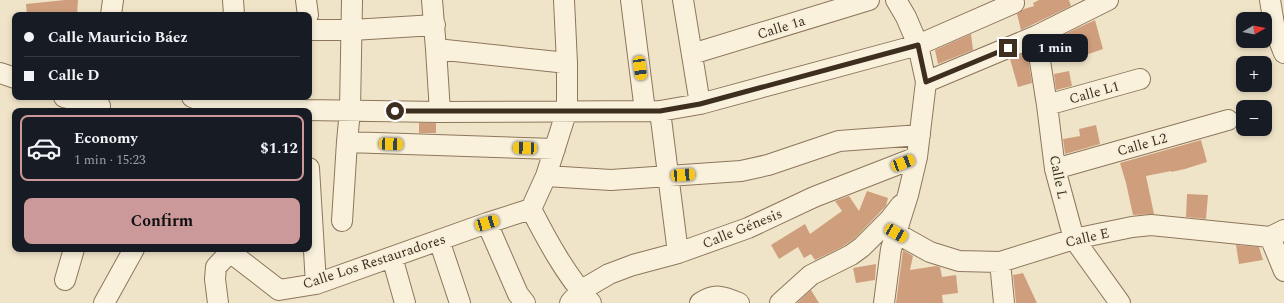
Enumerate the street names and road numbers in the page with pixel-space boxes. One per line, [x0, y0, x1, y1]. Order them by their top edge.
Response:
street label: Calle 1a [755, 10, 808, 45]
street label: Calle L1 [1067, 75, 1122, 110]
street label: Calle L2 [1115, 127, 1170, 162]
street label: Calle L [1044, 153, 1073, 201]
street label: Calle Génesis [699, 203, 785, 254]
street label: Calle E [1063, 222, 1111, 253]
street label: Calle Los Restauradores [300, 228, 448, 295]

